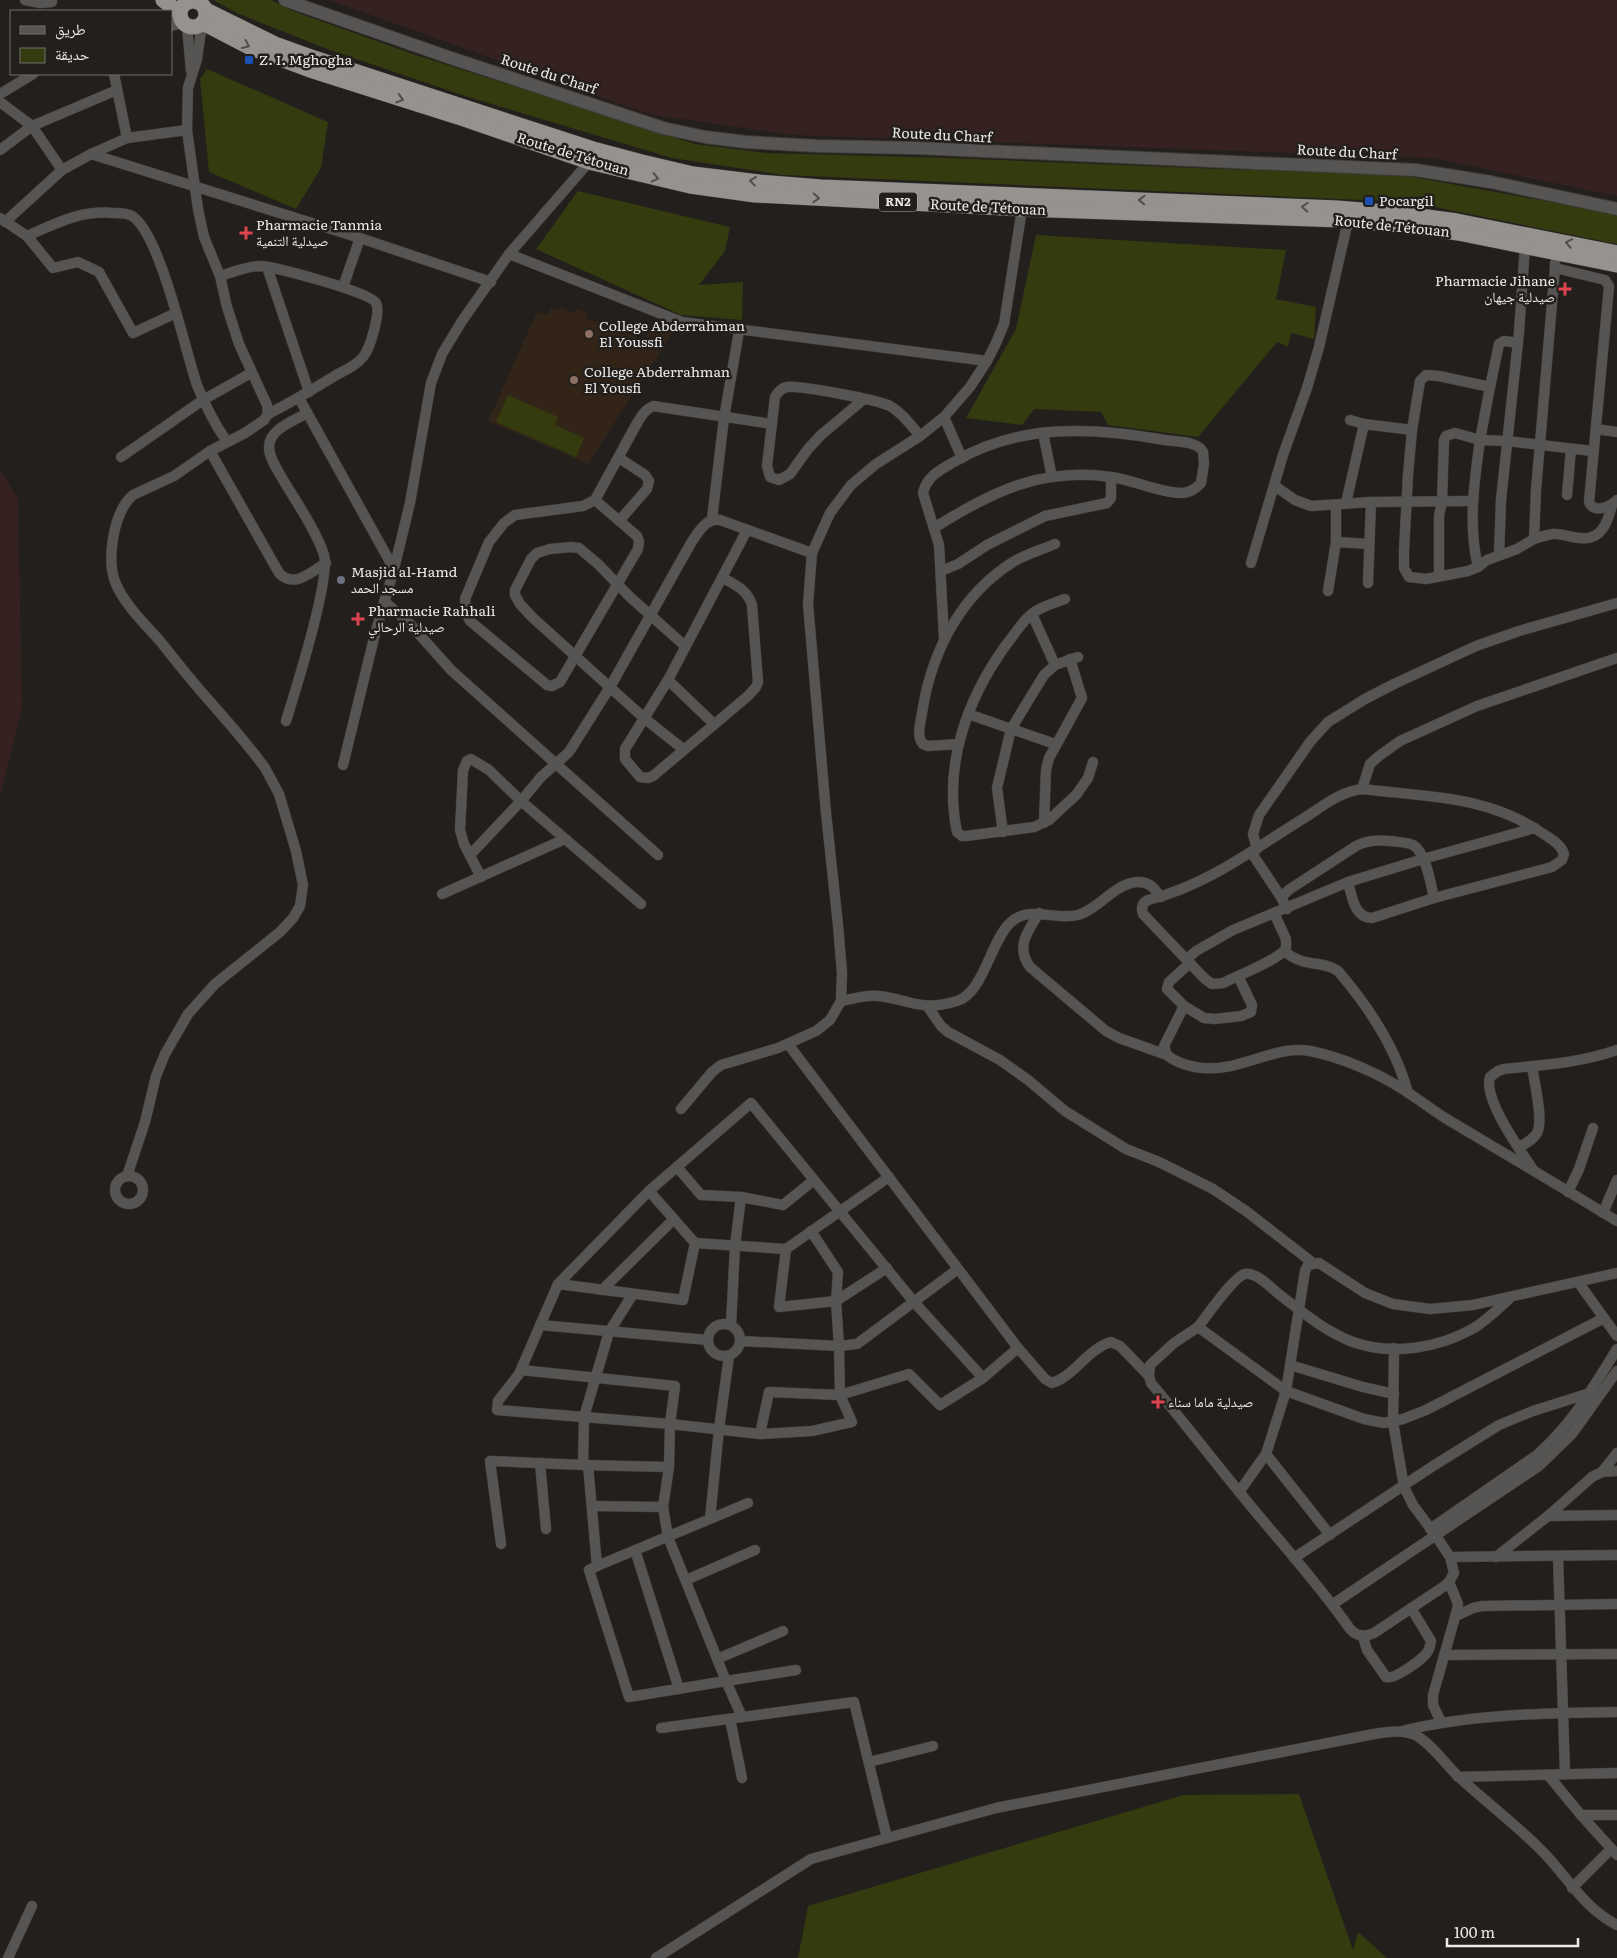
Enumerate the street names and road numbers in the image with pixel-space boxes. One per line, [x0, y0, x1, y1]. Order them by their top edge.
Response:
street label: Route du Charf [498, 48, 602, 99]
street label: Route du Charf [891, 121, 994, 147]
street label: Route de Tétouan [515, 126, 632, 180]
street label: Route du Charf [1296, 138, 1399, 164]
road number: RN2 [879, 192, 917, 212]
street label: Route de Tétouan [930, 193, 1047, 219]
street label: Route de Tétouan [1333, 209, 1451, 241]

